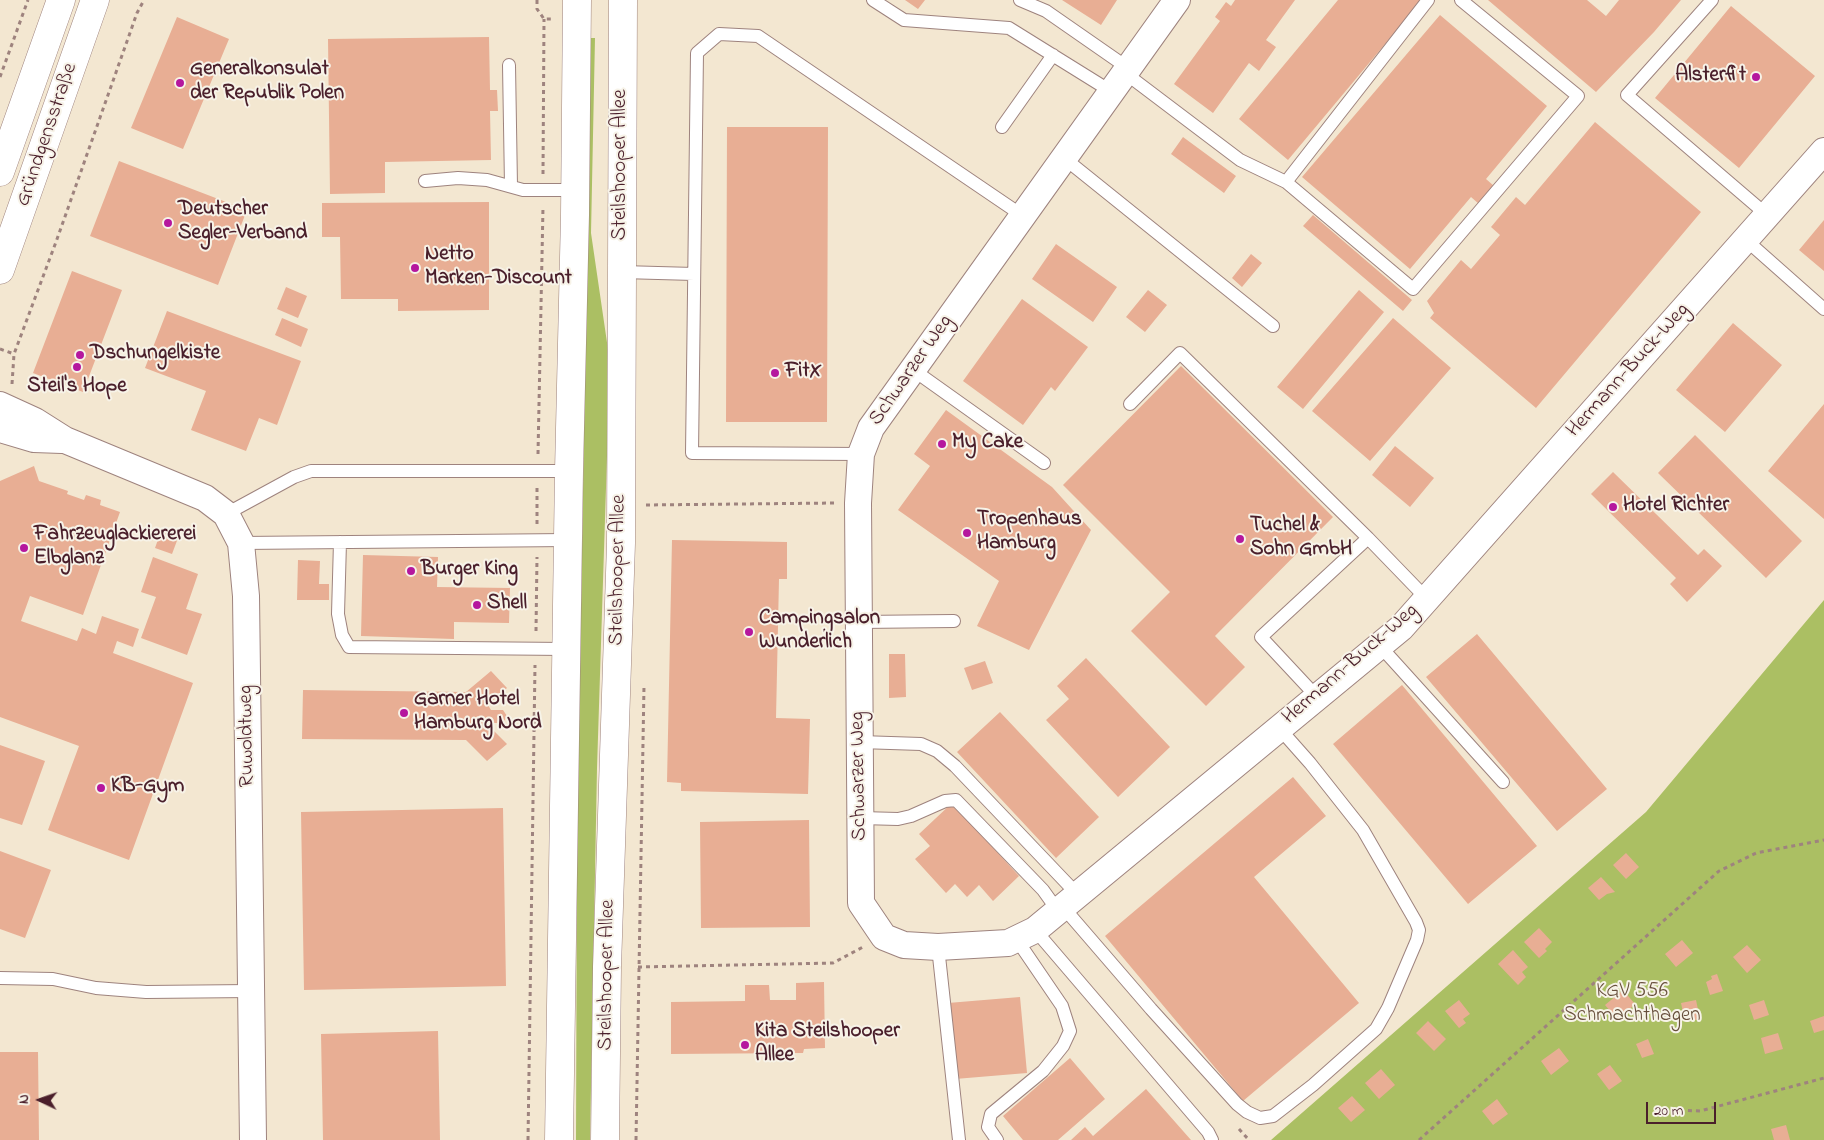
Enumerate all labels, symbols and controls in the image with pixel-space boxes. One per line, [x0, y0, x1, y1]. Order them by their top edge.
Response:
place label: Generalkonsulat der Republik Polen [190, 58, 344, 108]
street label: Gründgensstraße [12, 60, 84, 210]
place label: Alsterfit [1675, 64, 1746, 90]
marker: Alsterfit [1750, 71, 1762, 83]
marker: Generalkonsulat der Republik Polen [174, 77, 186, 89]
street label: Steilshooper Allee [609, 89, 635, 241]
place label: Deutscher Segler-Verband [178, 198, 307, 248]
marker: Deutscher Segler-Verband [162, 217, 174, 229]
place label: Netto Marken-Discount [425, 243, 572, 293]
marker: Netto Marken-Discount [409, 262, 421, 274]
street label: Hermann-Buck-Weg [1562, 299, 1696, 443]
street label: Schwarzer Weg [865, 311, 959, 431]
place label: Dschungelkiste [90, 342, 220, 368]
marker: Dschungelkiste [74, 349, 86, 361]
place label: FitX [785, 360, 822, 386]
marker: Steil's Hope [71, 361, 83, 373]
marker: FitX [769, 367, 781, 379]
place label: Steil's Hope [27, 375, 127, 401]
place label: My Cake [952, 431, 1023, 457]
marker: My Cake [936, 438, 948, 450]
street label: Steilshooper Allee [605, 494, 633, 646]
place label: Hotel Richter [1623, 494, 1729, 520]
marker: Hotel Richter [1607, 501, 1619, 513]
place label: Tropenhaus Hamburg [977, 508, 1082, 558]
place label: Tuchel & Sohn GmbH [1250, 514, 1352, 564]
place label: Fahrzeuglackiererei Elbglanz [34, 523, 196, 573]
marker: Tropenhaus Hamburg [961, 527, 973, 539]
marker: Tuchel & Sohn GmbH [1234, 533, 1246, 545]
marker: Fahrzeuglackiererei Elbglanz [18, 542, 30, 554]
place label: Burger King [421, 558, 518, 584]
marker: Burger King [405, 565, 417, 577]
place label: Shell [487, 592, 527, 618]
marker: Shell [471, 599, 483, 611]
street label: Hermann-Buck-Weg [1278, 599, 1424, 731]
place label: Campingsalon Wunderlich [759, 607, 880, 657]
marker: Campingsalon Wunderlich [743, 626, 755, 638]
street label: Ruwoldtweg [235, 685, 261, 787]
place label: Garner Hotel Hamburg Nord [414, 688, 541, 738]
marker: Garner Hotel Hamburg Nord [398, 707, 410, 719]
street label: Schwarzer Weg [846, 711, 874, 841]
place label: KB-Gym [111, 775, 184, 801]
marker: KB-Gym [95, 782, 107, 794]
street label: Steilshooper Allee [594, 899, 622, 1051]
park label: KGV 556 Schmachthagen [1563, 980, 1701, 1030]
place label: Kita Steilshooper Allee [755, 1020, 900, 1070]
marker: Kita Steilshooper Allee [739, 1039, 751, 1051]
north arrow [15, 1075, 65, 1125]
scale bar [1649, 1092, 1719, 1124]
text: N [14, 1094, 35, 1104]
text: 20 m [1654, 1100, 1683, 1122]

